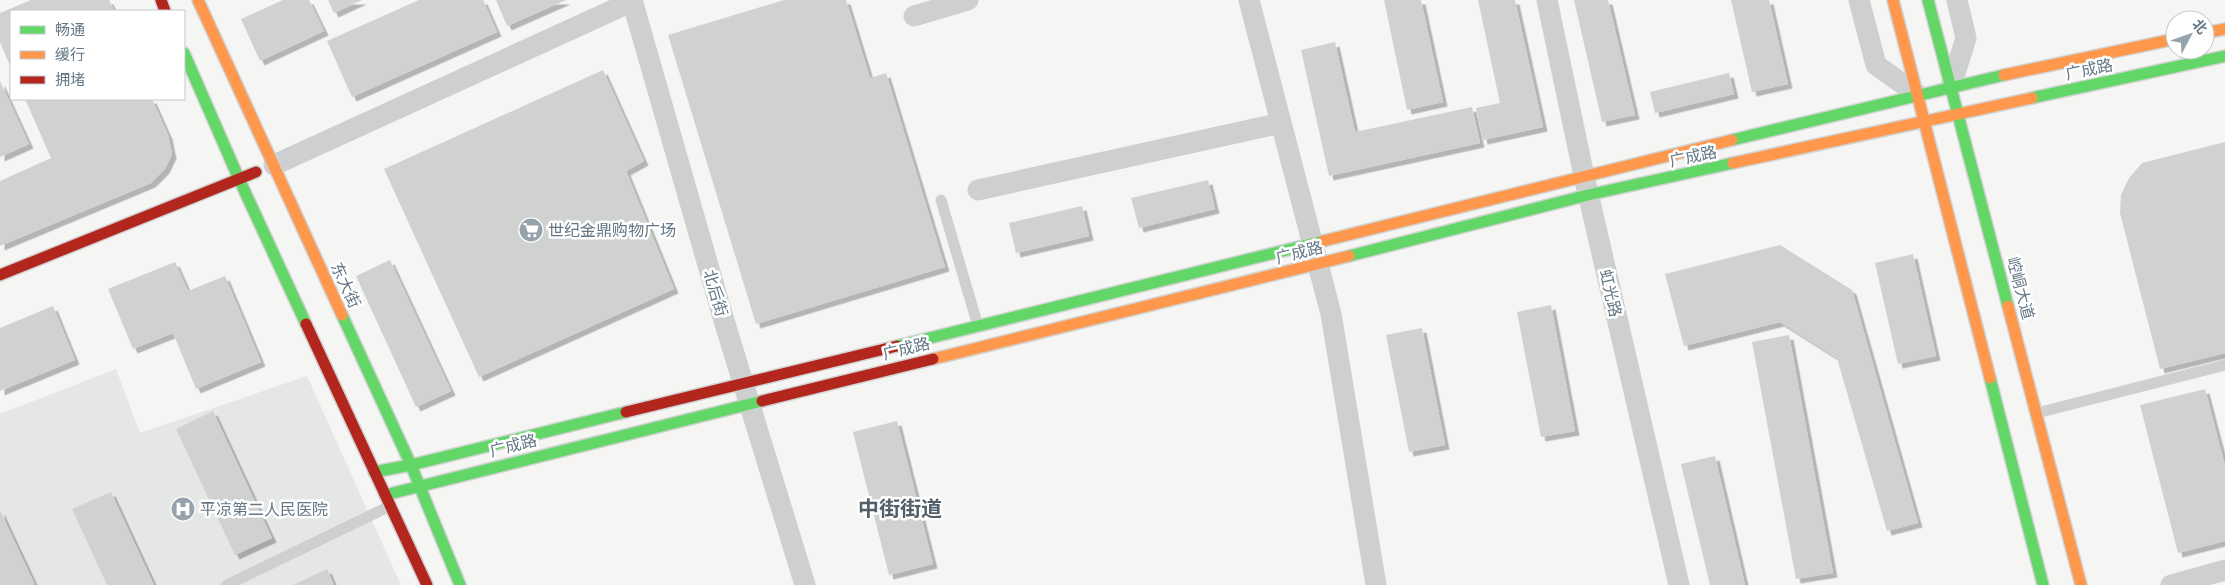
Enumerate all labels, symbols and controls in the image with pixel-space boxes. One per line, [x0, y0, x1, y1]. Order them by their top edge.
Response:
legend [10, 10, 185, 100]
north arrow [2165, 10, 2215, 60]
text: 北 [2188, 17, 2210, 38]
text: 畅通 [55, 22, 85, 41]
text: 缓行 [55, 47, 85, 66]
street label: 广成路 [2064, 56, 2115, 86]
text: 拥堵 [55, 72, 85, 91]
street label: 广成路 [1668, 143, 1719, 173]
supermarket icon: 世纪金鼎购物广场 [518, 217, 544, 243]
place label: 世纪金鼎购物广场 [548, 222, 676, 242]
street label: 广成路 [1274, 238, 1325, 269]
street label: 崆峒大道 [2001, 255, 2037, 322]
street label: 东大街 [325, 260, 363, 312]
street label: 北后街 [698, 268, 730, 319]
street label: 虹光路 [1594, 268, 1624, 319]
street label: 广成路 [881, 334, 932, 365]
street label: 广成路 [488, 431, 539, 462]
hospital icon: 平凉第二人民医院 [170, 496, 196, 522]
district label: 中街街道 [858, 497, 942, 524]
place label: 平凉第二人民医院 [200, 501, 328, 521]

